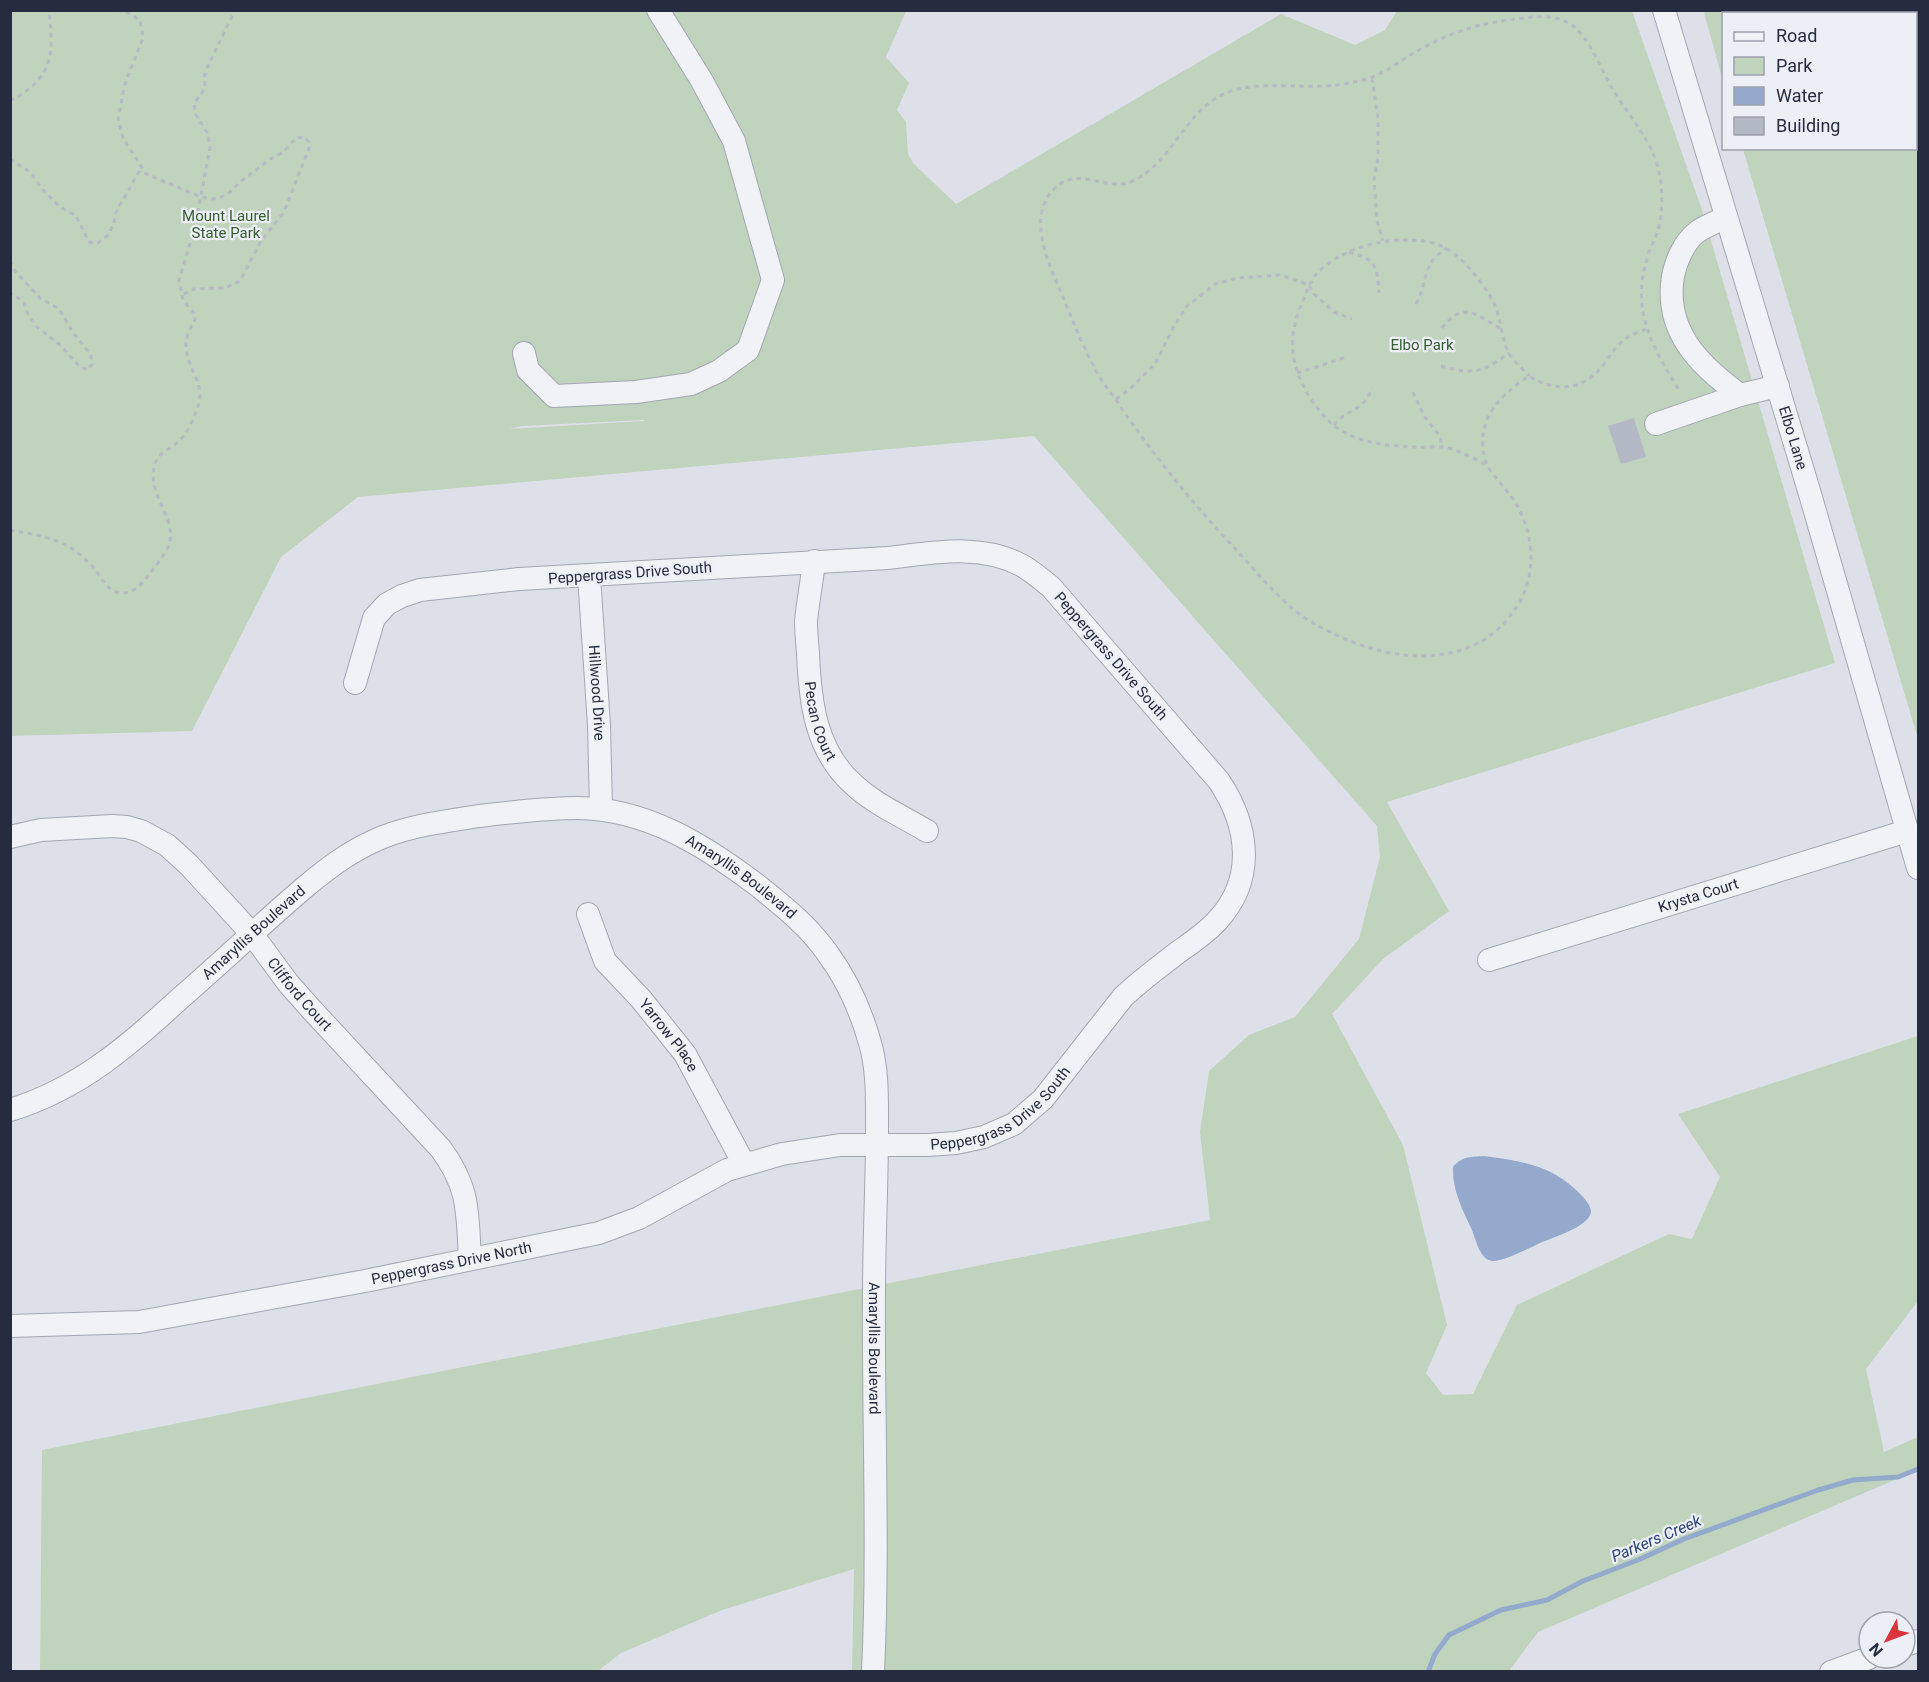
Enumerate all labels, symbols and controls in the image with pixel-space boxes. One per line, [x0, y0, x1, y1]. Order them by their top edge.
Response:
legend [1722, 12, 1917, 150]
text: Road [1776, 25, 1817, 46]
text: Park [1776, 55, 1813, 76]
text: Water [1776, 85, 1823, 106]
text: Building [1776, 115, 1840, 136]
park label: Mount Laurel State Park [182, 207, 270, 242]
park label: Elbo Park [1390, 336, 1454, 354]
street label: Elbo Lane [1775, 404, 1811, 472]
street label: Peppergrass Drive South [548, 558, 712, 588]
street label: Peppergrass Drive South [1050, 588, 1172, 724]
street label: Hillwood Drive [585, 644, 608, 741]
street label: Pecan Court [801, 680, 840, 764]
street label: Amaryllis Boulevard [683, 831, 800, 923]
street label: Krysta Court [1656, 875, 1741, 916]
street label: Amaryllis Boulevard [198, 882, 309, 984]
street label: Clifford Court [264, 954, 336, 1035]
street label: Yarrow Place [635, 995, 702, 1075]
street label: Peppergrass Drive South [930, 1063, 1074, 1154]
street label: Peppergrass Drive North [370, 1238, 533, 1288]
street label: Amaryllis Boulevard [865, 1282, 884, 1415]
water label: Parkers Creek [1608, 1511, 1705, 1566]
north arrow [1857, 1610, 1917, 1670]
text: N [1865, 1639, 1887, 1660]

